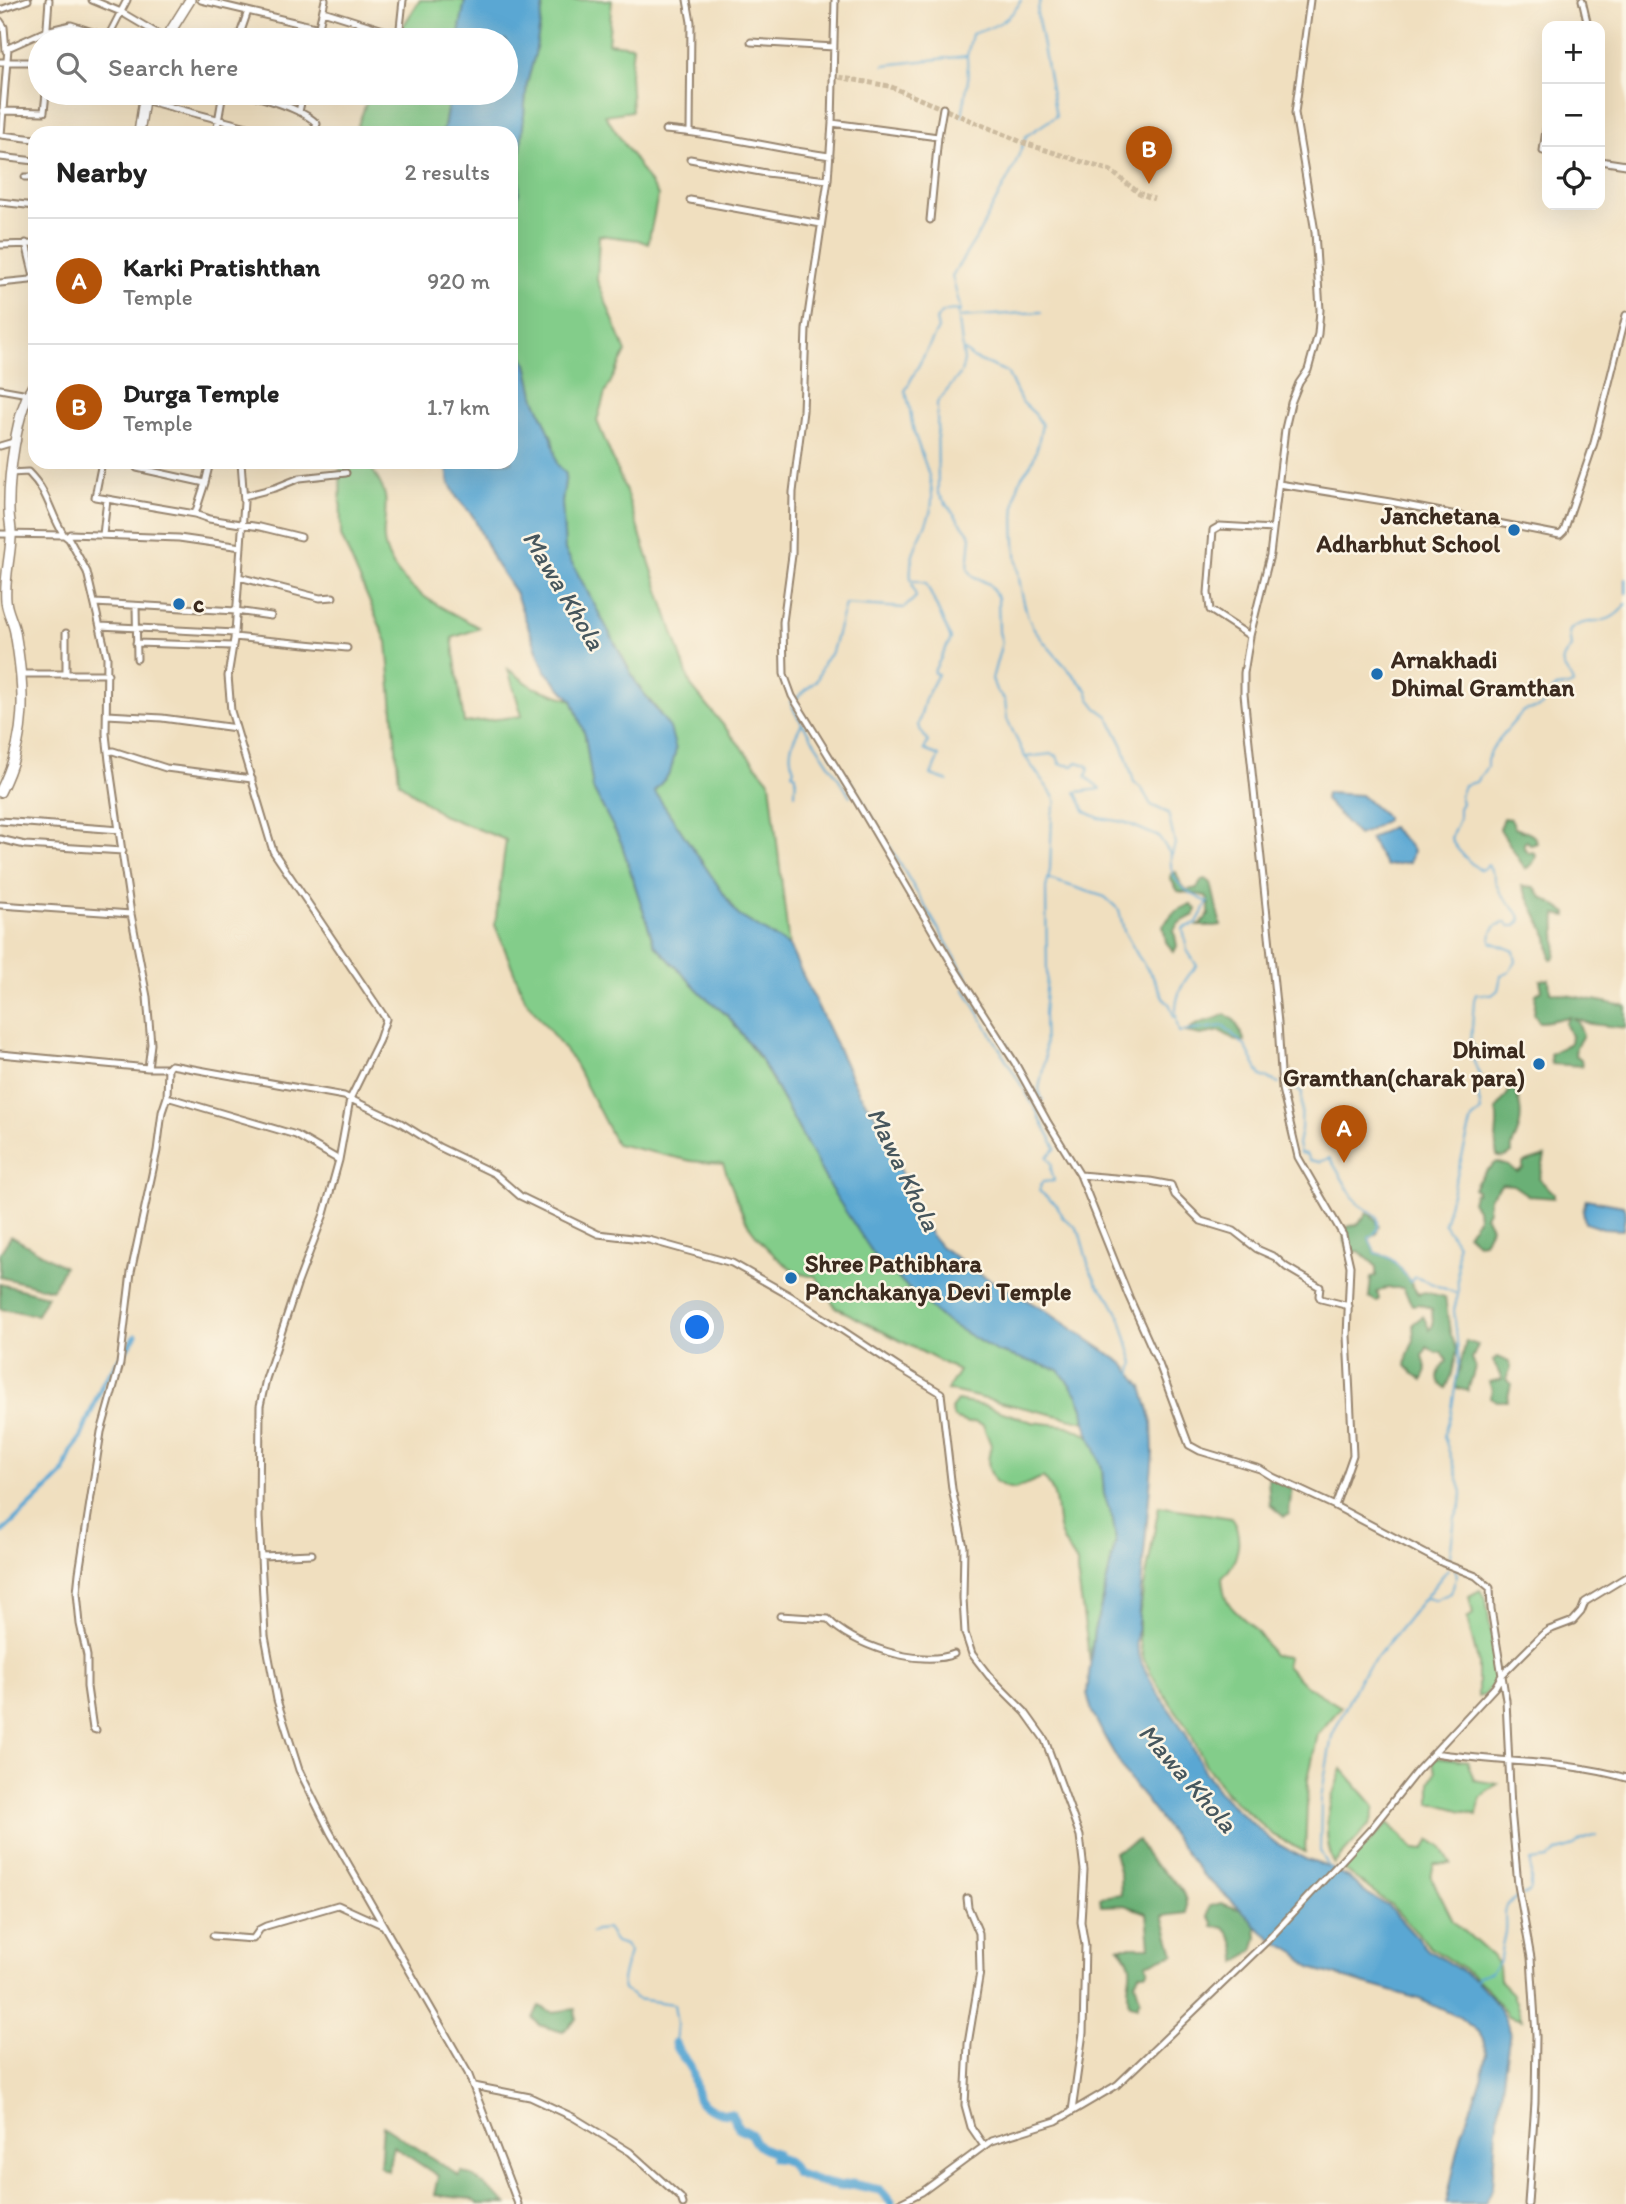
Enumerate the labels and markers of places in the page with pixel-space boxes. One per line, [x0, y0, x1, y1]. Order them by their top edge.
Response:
pin: B [1126, 126, 1172, 184]
place label: Janchetana Adharbhut School [1316, 501, 1500, 558]
marker: Janchetana Adharbhut School [1506, 522, 1522, 538]
place label: c [193, 589, 204, 618]
marker: c [171, 596, 187, 612]
place label: Arnakhadi Dhimal Gramthan [1390, 645, 1575, 702]
marker: Arnakhadi Dhimal Gramthan [1369, 666, 1385, 682]
place label: Dhimal Gramthan(charak para) [1283, 1035, 1525, 1093]
marker: Dhimal Gramthan(charak para) [1531, 1056, 1547, 1072]
pin: A [1321, 1105, 1367, 1163]
place label: Shree Pathibhara Panchakanya Devi Temple [805, 1249, 1071, 1307]
marker: Shree Pathibhara Panchakanya Devi Temple [783, 1270, 799, 1286]

